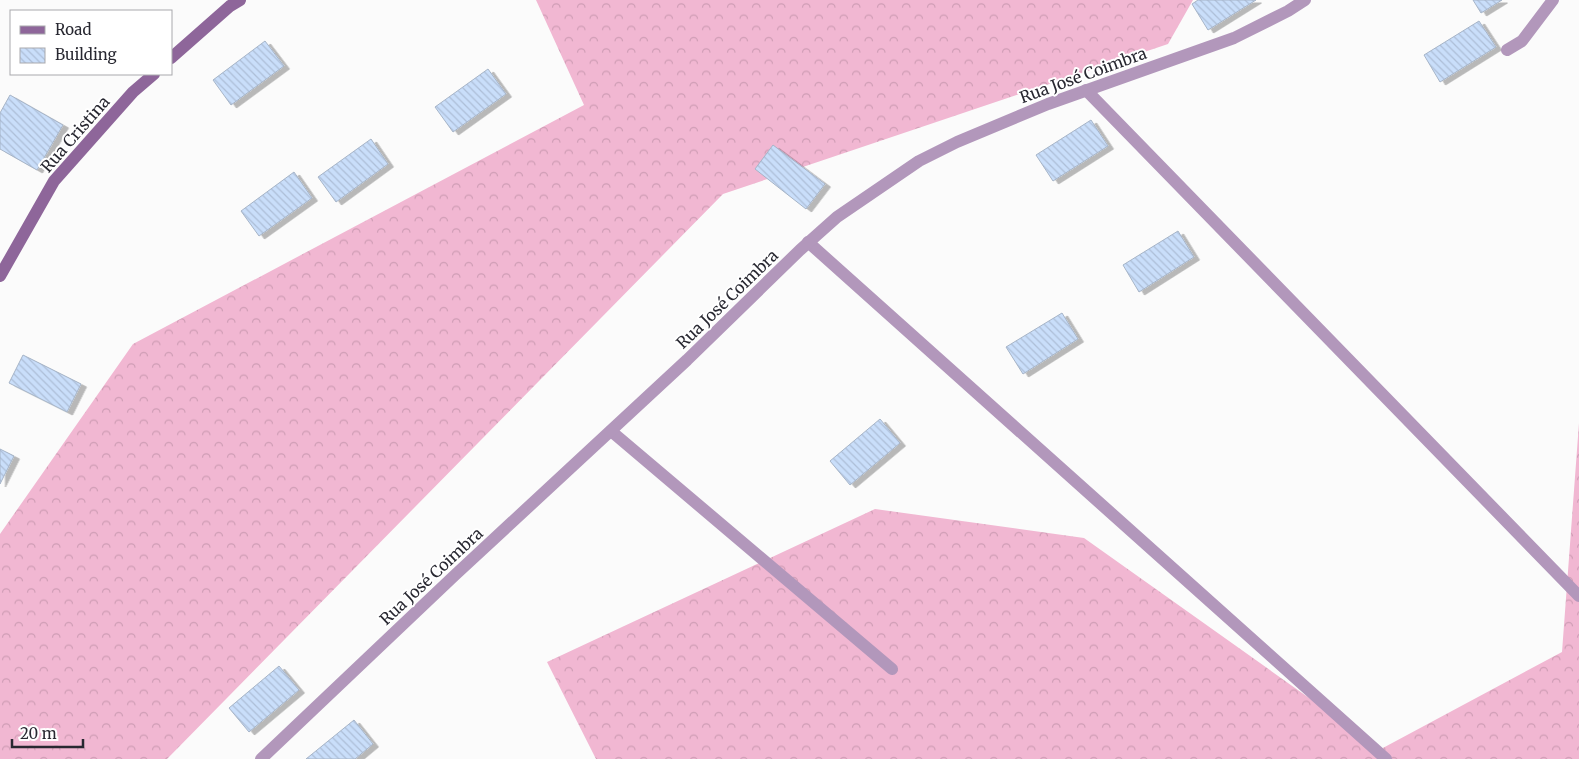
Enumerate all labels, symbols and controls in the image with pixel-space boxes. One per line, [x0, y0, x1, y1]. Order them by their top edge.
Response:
legend [10, 10, 172, 75]
text: Road [55, 20, 91, 39]
street label: Rua José Coimbra [1017, 43, 1150, 107]
text: Building [55, 45, 117, 64]
street label: Rua Cristina [36, 91, 114, 176]
street label: Rua José Coimbra [672, 245, 782, 353]
street label: Rua José Coimbra [375, 523, 487, 629]
scale bar [12, 716, 84, 748]
text: 20 m [20, 724, 57, 743]

